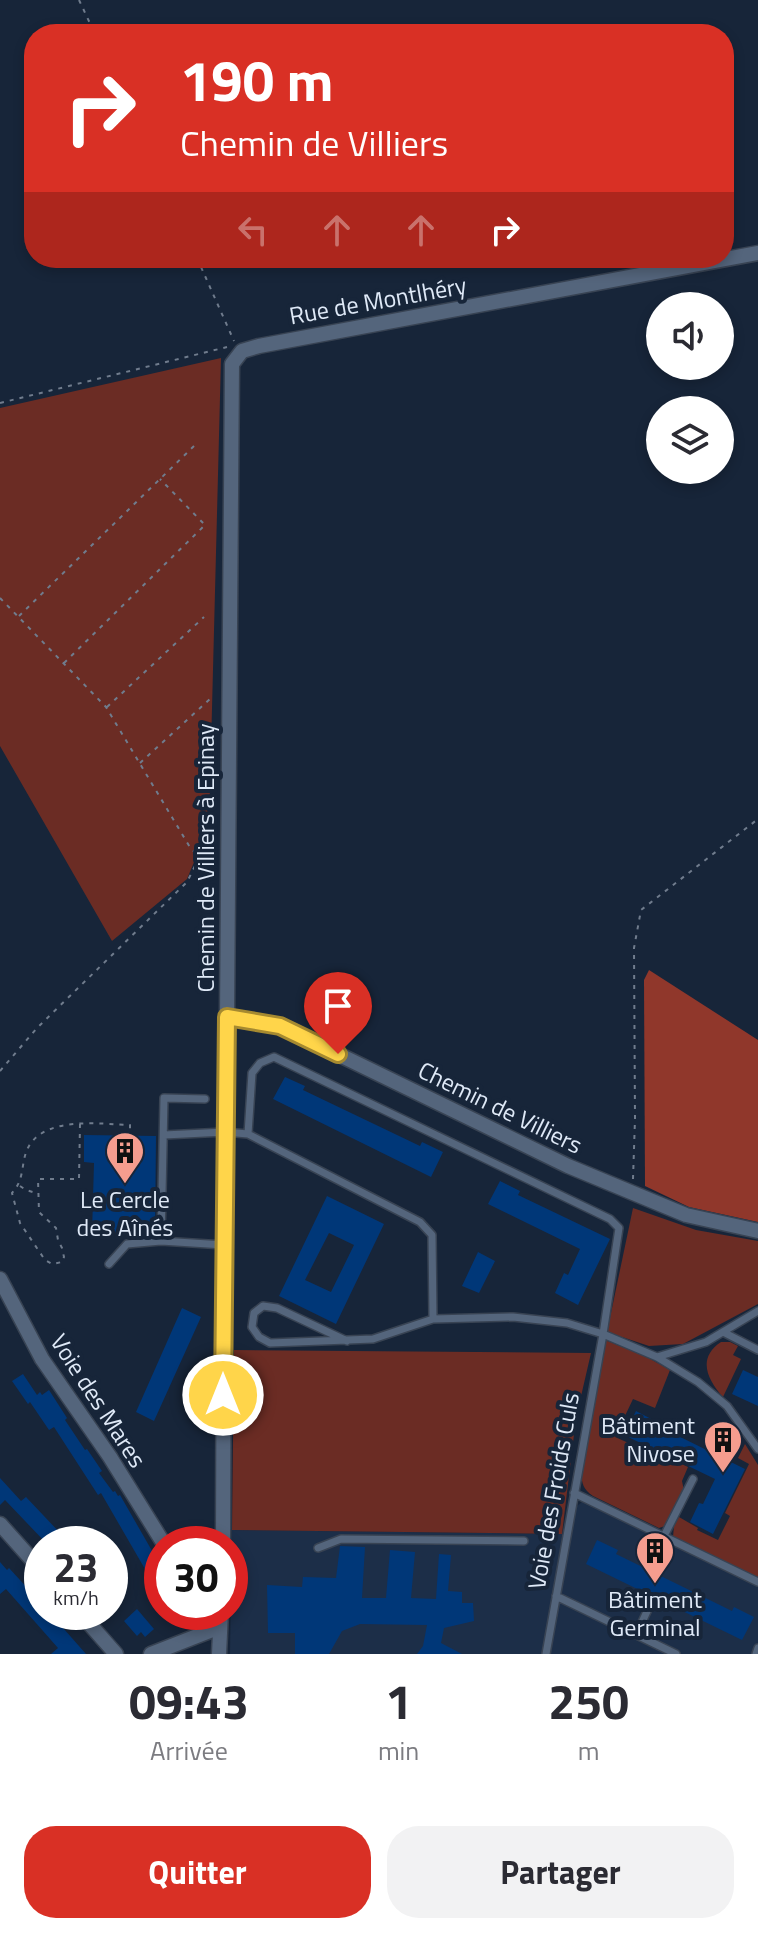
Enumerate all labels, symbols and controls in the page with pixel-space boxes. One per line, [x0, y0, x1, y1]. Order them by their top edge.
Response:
text: 190 m [180, 38, 333, 123]
icon: right [48, 56, 152, 160]
text: Chemin de Villiers [180, 115, 448, 170]
icon: left [231, 208, 275, 252]
icon: ahead [315, 208, 359, 252]
icon: ahead [399, 208, 443, 252]
icon: right [483, 208, 527, 252]
street label: Rue de Montlhéry [286, 267, 470, 333]
map controls [646, 292, 734, 484]
button: sound [646, 292, 734, 380]
button: layers [646, 396, 734, 484]
street label: Chemin de Villiers à Epinay [187, 723, 223, 992]
pin [304, 972, 372, 1054]
icon: arrive [316, 984, 360, 1028]
street label: Chemin de Villiers [412, 1052, 589, 1162]
building icon: Le Cercle des Aînés [104, 1130, 146, 1185]
place label: Le Cercle des Aînés [77, 1181, 173, 1245]
street label: Voie des Mares [42, 1326, 156, 1475]
position arrow [181, 1353, 265, 1437]
street label: Voie des Froids Culs [518, 1390, 588, 1592]
place label: Bâtiment Nivose [601, 1407, 696, 1471]
building icon: Bâtiment Nivose [702, 1419, 744, 1474]
speed limit sign: 30 [144, 1526, 248, 1630]
building icon: Bâtiment Germinal [634, 1530, 676, 1585]
text: 23 [54, 1537, 98, 1598]
place label: Bâtiment Germinal [608, 1581, 703, 1645]
text: km/h [53, 1582, 99, 1613]
text: 09:43 [129, 1665, 249, 1738]
text: 1 [385, 1665, 412, 1738]
text: 250 [548, 1665, 629, 1738]
text: Arrivée [150, 1731, 228, 1770]
text: min [378, 1731, 419, 1770]
text: m [578, 1731, 600, 1770]
button: Quitter [24, 1826, 371, 1918]
button: Partager [387, 1826, 734, 1918]

